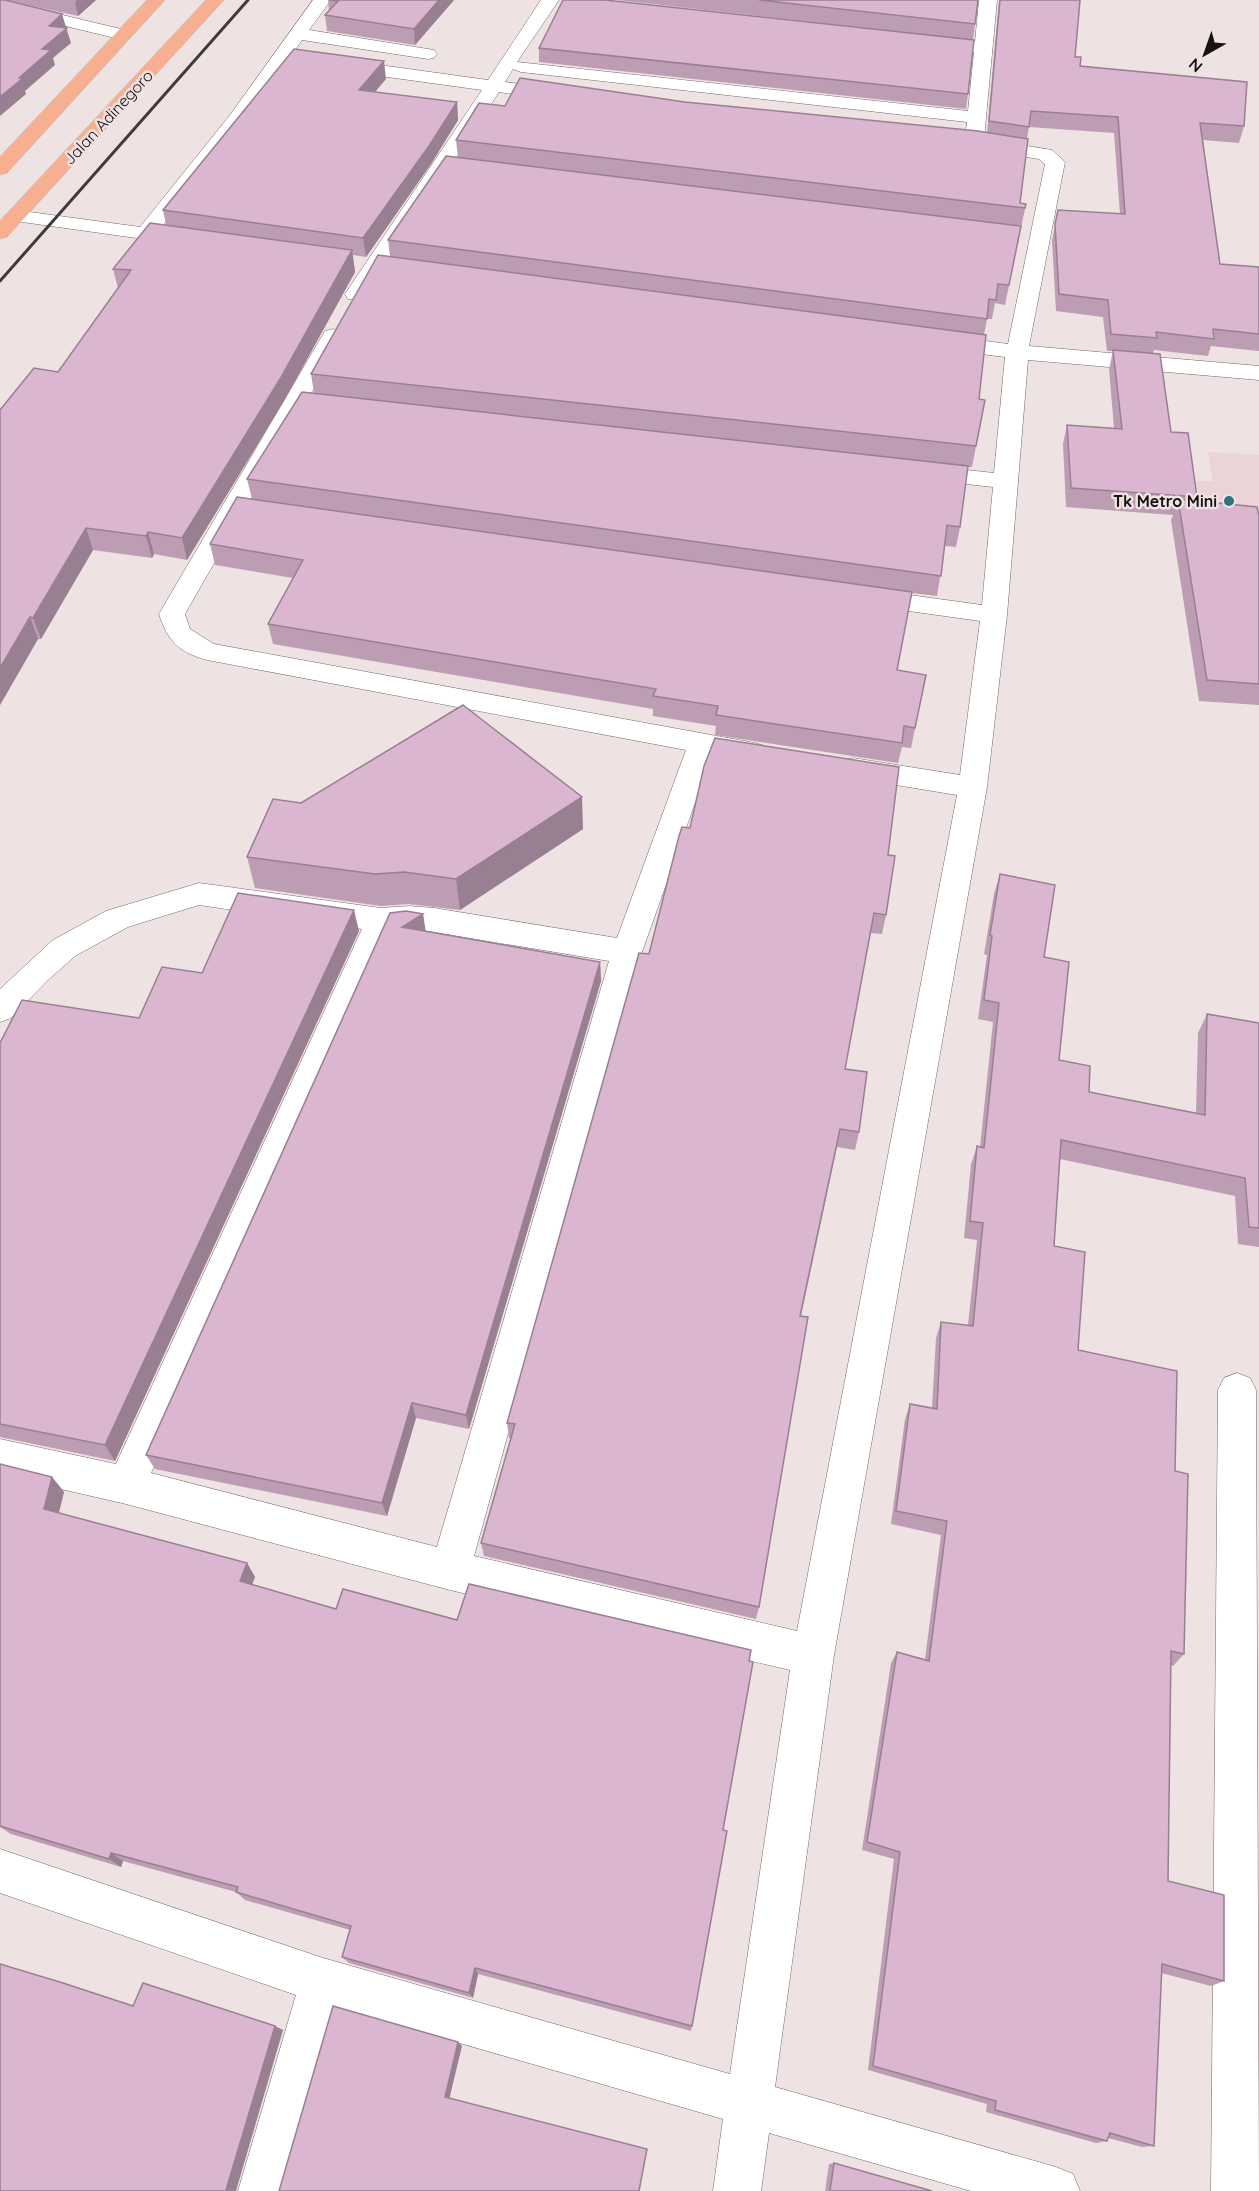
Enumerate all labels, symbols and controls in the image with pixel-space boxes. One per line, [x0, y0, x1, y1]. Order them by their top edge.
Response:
north arrow [1175, 24, 1235, 84]
text: N [1184, 54, 1206, 77]
street label: Jalan Adinegoro [59, 65, 157, 169]
place label: Tk Metro Mini [1113, 491, 1217, 511]
marker: Tk Metro Mini [1222, 494, 1236, 508]

